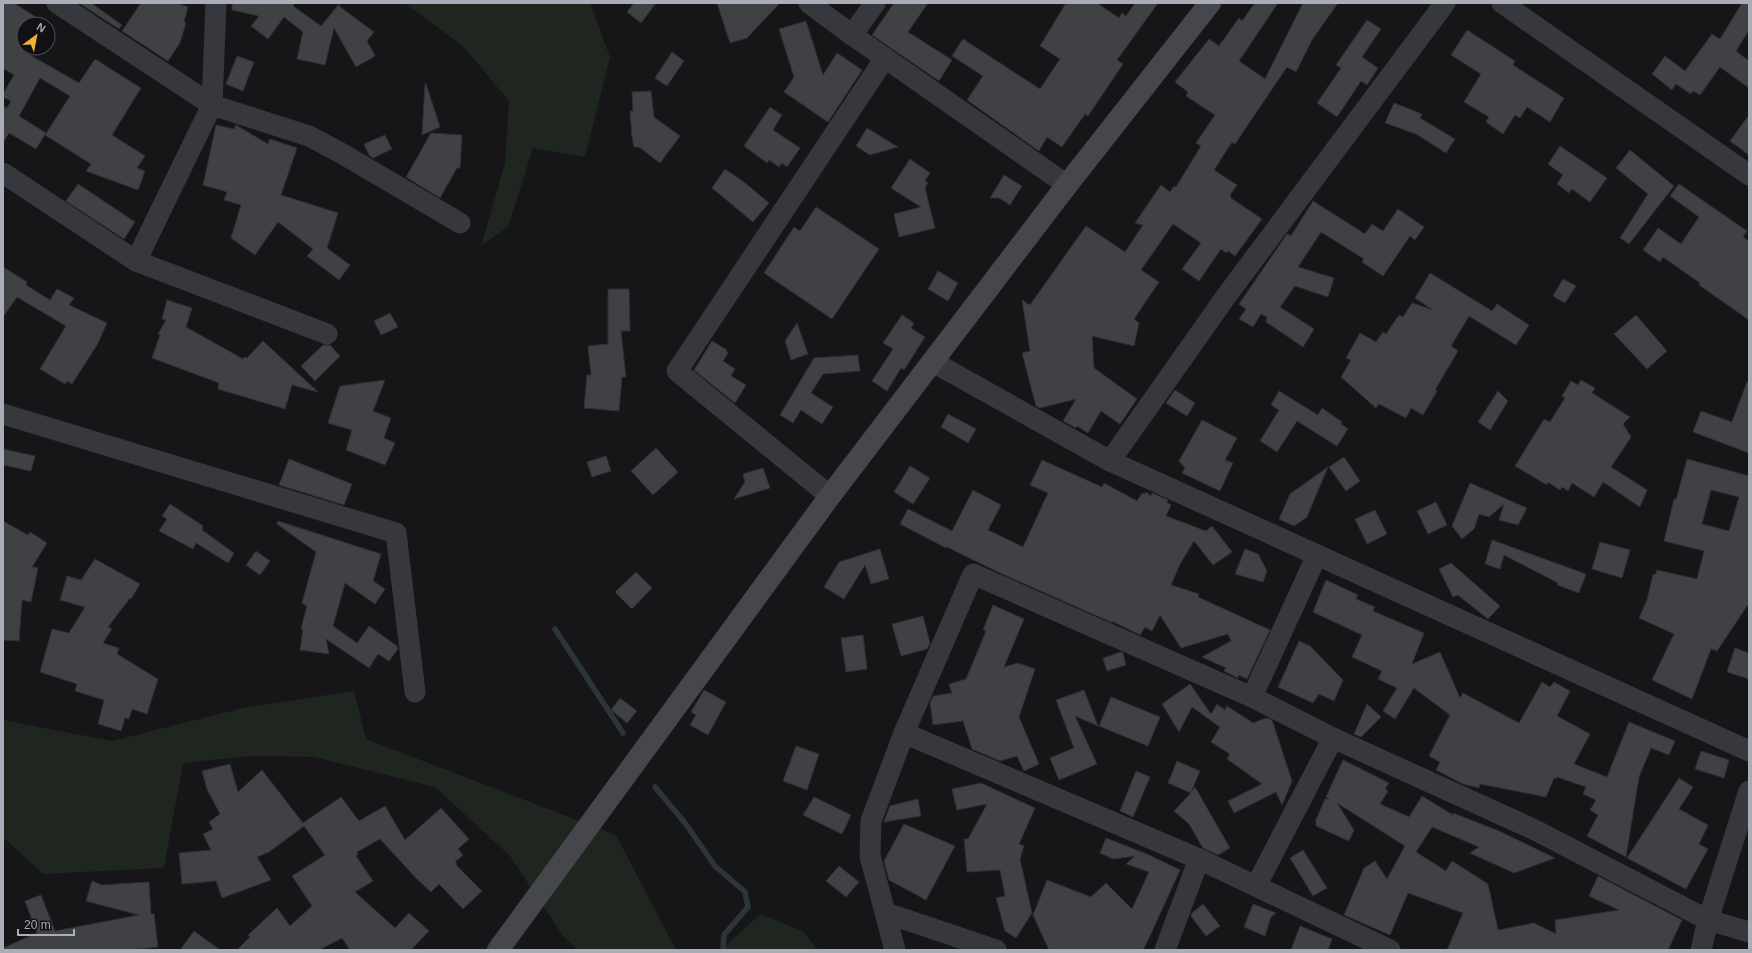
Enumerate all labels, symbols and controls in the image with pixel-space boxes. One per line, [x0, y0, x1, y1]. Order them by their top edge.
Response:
north arrow [16, 16, 56, 56]
text: N [35, 20, 48, 35]
scale bar [18, 911, 74, 937]
text: 20 m [24, 918, 51, 932]

